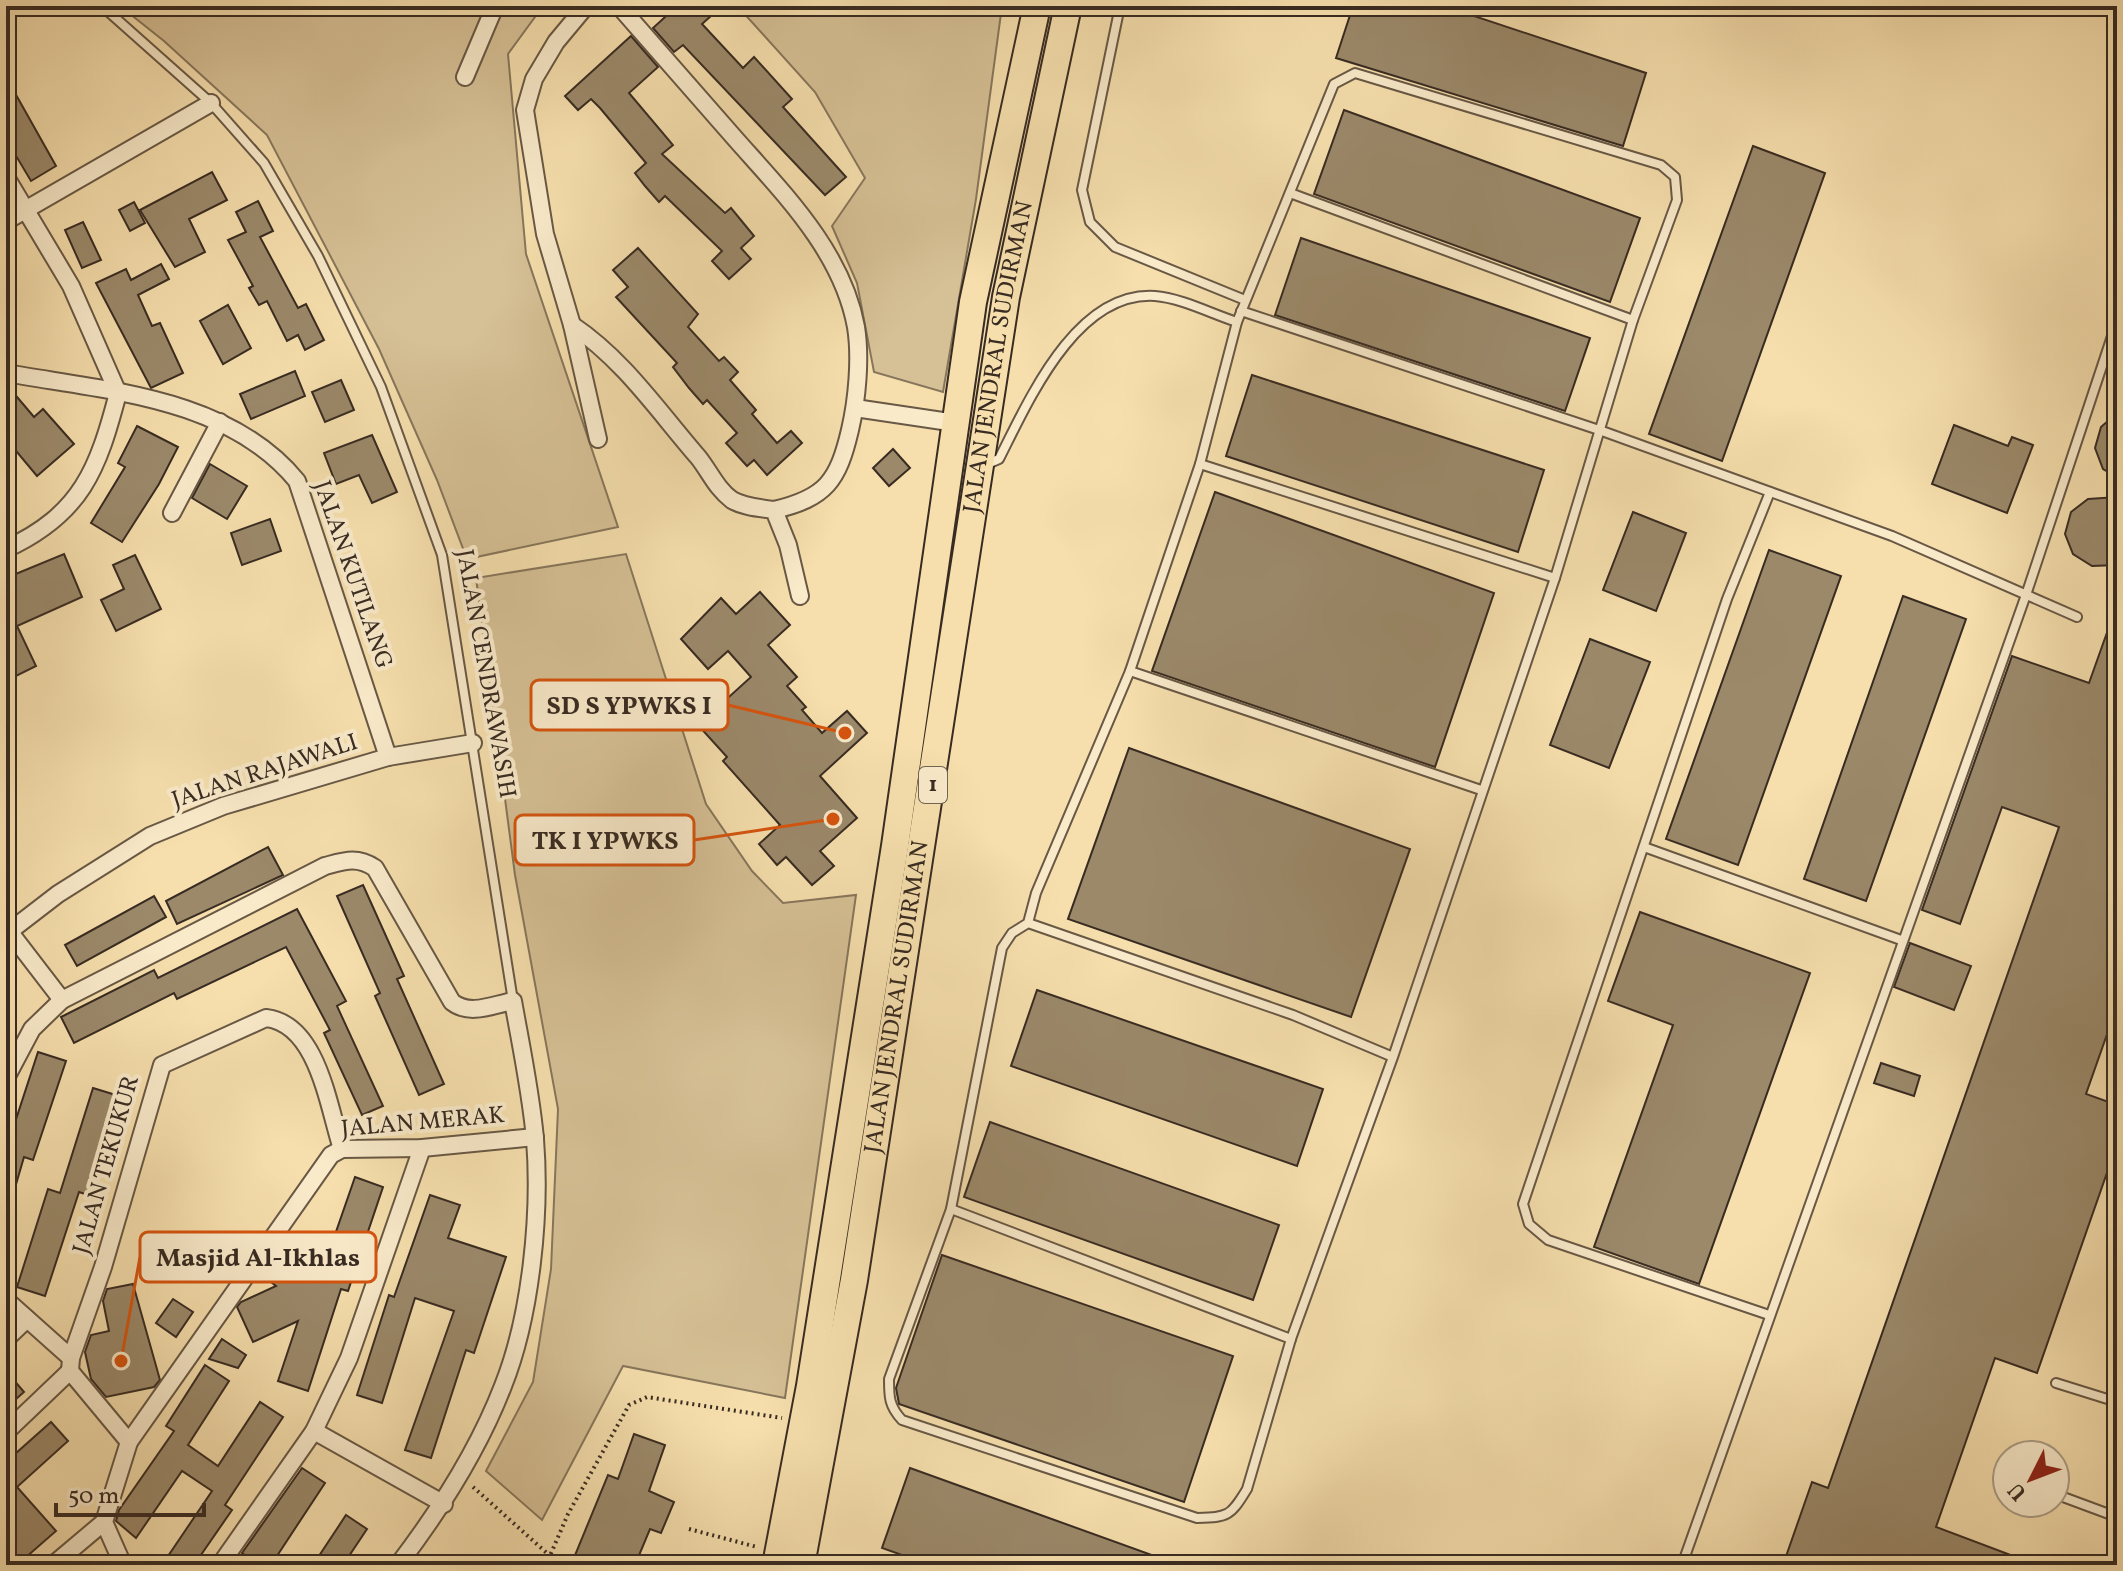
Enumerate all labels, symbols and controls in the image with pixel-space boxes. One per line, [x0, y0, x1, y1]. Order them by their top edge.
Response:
street label: JALAN JENDRAL SUDIRMAN [956, 198, 1043, 516]
street label: JALAN KUTILANG [304, 476, 400, 674]
street label: JALAN CENDRAWASIH [446, 547, 524, 801]
callout: SD S YPWKS I [531, 680, 728, 730]
text: SD S YPWKS I [546, 689, 712, 725]
street label: JALAN RAJAWALI [168, 726, 362, 818]
road number: 1 [919, 767, 947, 803]
callout: TK I YPWKS [515, 815, 694, 865]
text: TK I YPWKS [531, 824, 679, 860]
street label: JALAN JENDRAL SUDIRMAN [857, 838, 939, 1156]
street label: JALAN TEKUKUR [65, 1072, 149, 1258]
street label: JALAN MERAK [340, 1099, 506, 1147]
callout: Masjid Al-Ikhlas [140, 1232, 376, 1282]
text: Masjid Al-Ikhlas [156, 1241, 360, 1277]
north arrow [1991, 1439, 2071, 1519]
scale bar [56, 1467, 204, 1517]
text: U [2001, 1475, 2035, 1507]
text: 50 m [68, 1480, 120, 1514]

